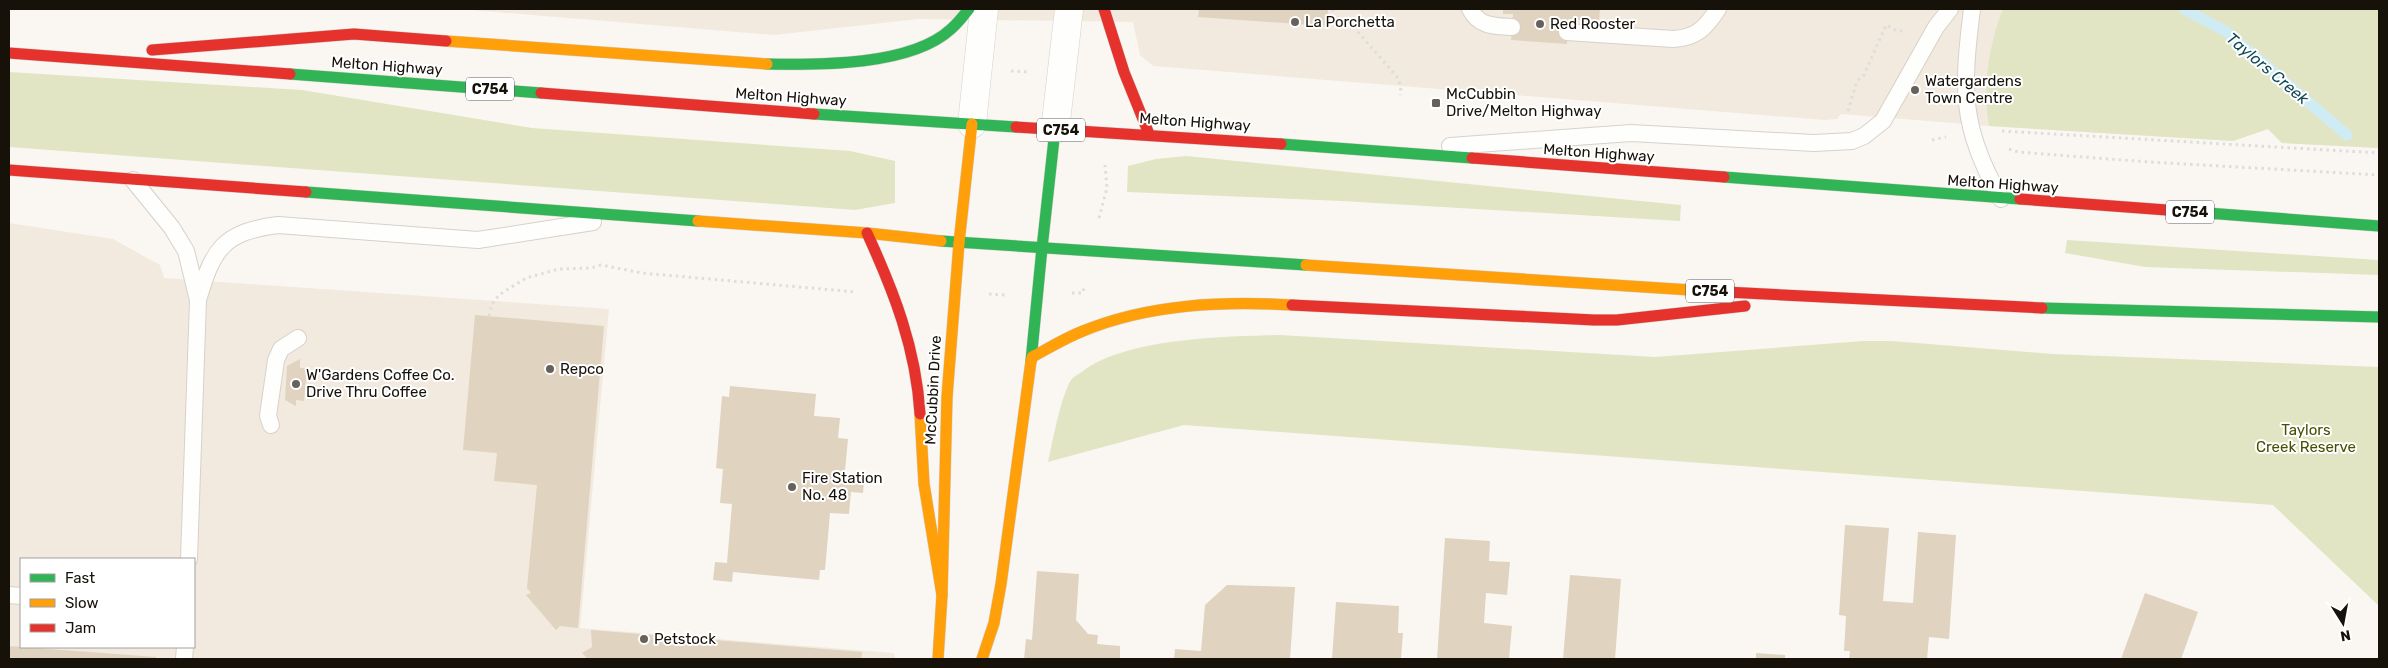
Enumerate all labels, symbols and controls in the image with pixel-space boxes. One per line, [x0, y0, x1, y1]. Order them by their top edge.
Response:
place label: La Porchetta [1305, 13, 1395, 31]
place label: Red Rooster [1550, 15, 1636, 33]
marker: La Porchetta [1289, 16, 1301, 28]
marker: Red Rooster [1534, 18, 1546, 30]
water label: Taylors Creek [2223, 28, 2313, 109]
street label: Melton Highway [331, 53, 443, 79]
place label: Watergardens Town Centre [1925, 72, 2022, 107]
road number: C754 [466, 78, 514, 100]
street label: Melton Highway [735, 84, 847, 110]
marker: Watergardens Town Centre [1909, 84, 1921, 96]
place label: McCubbin Drive/Melton Highway [1446, 85, 1601, 120]
marker: McCubbin Drive/Melton Highway [1430, 97, 1442, 109]
street label: Melton Highway [1139, 109, 1251, 135]
road number: C754 [1037, 118, 1085, 142]
street label: Melton Highway [1543, 140, 1655, 166]
street label: Melton Highway [1947, 171, 2059, 197]
road number: C754 [2166, 200, 2214, 223]
road number: C754 [1686, 280, 1734, 302]
street label: McCubbin Drive [921, 335, 945, 445]
place label: Repco [560, 360, 604, 378]
marker: Repco [544, 363, 556, 375]
place label: W'Gardens Coffee Co. Drive Thru Coffee [306, 366, 455, 401]
marker: W'Gardens Coffee Co. Drive Thru Coffee [290, 378, 302, 390]
park label: Taylors Creek Reserve [2256, 421, 2356, 456]
place label: Fire Station No. 48 [802, 469, 883, 504]
marker: Fire Station No. 48 [786, 481, 798, 493]
legend [20, 558, 195, 648]
text: Fast [65, 569, 95, 587]
text: Slow [65, 594, 98, 612]
north arrow [2318, 598, 2368, 648]
text: Jam [65, 619, 96, 637]
text: N [2339, 626, 2352, 645]
place label: Petstock [654, 630, 716, 648]
marker: Petstock [638, 633, 650, 645]

